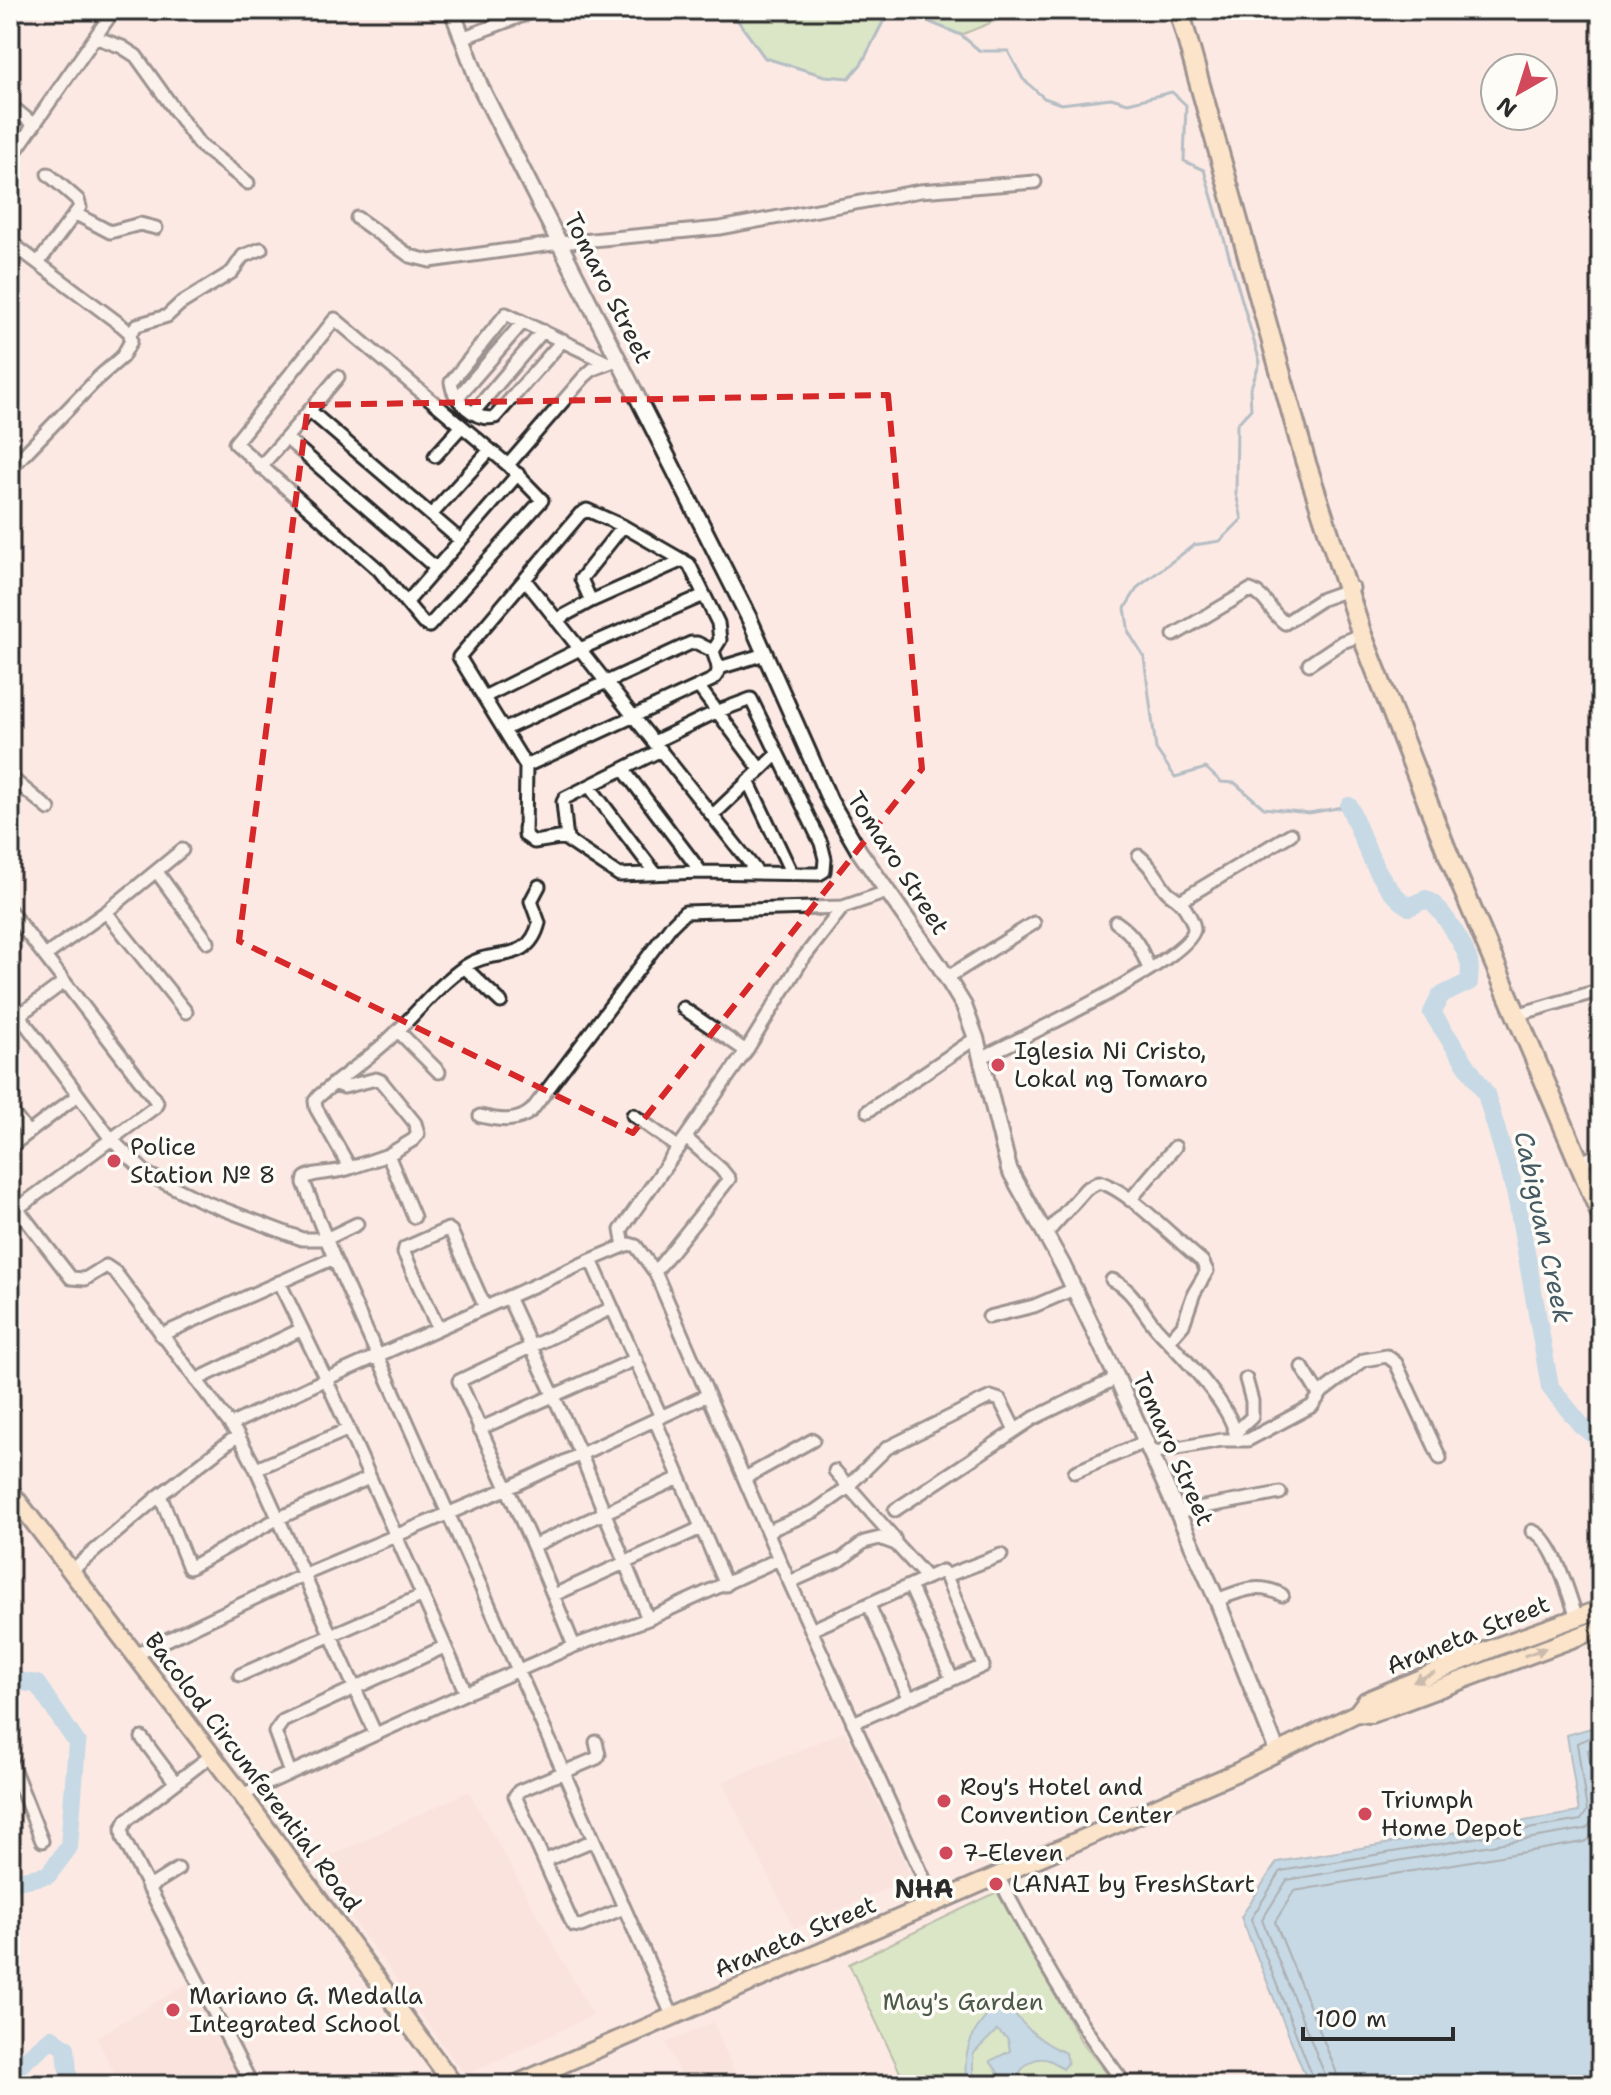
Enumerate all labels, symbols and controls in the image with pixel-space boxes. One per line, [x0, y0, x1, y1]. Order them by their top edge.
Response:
north arrow [1479, 52, 1559, 132]
text: N [1491, 90, 1523, 124]
street label: Tomaro Street [556, 207, 660, 369]
street label: Tomaro Street [840, 785, 956, 941]
place label: Iglesia Ni Cristo, Lokal ng Tomaro [1014, 1035, 1208, 1095]
marker: Iglesia Ni Cristo, Lokal ng Tomaro [989, 1056, 1007, 1074]
water label: Cabiguan Creek [1507, 1128, 1581, 1326]
place label: Police Station № 8 [130, 1131, 275, 1191]
marker: Police Station № 8 [105, 1152, 123, 1170]
street label: Tomaro Street [1125, 1367, 1221, 1531]
street label: Araneta Street [1382, 1588, 1554, 1682]
street label: Bacolod Circumferential Road [137, 1626, 369, 1918]
one-way arrow [1524, 1645, 1548, 1658]
one-way arrow [1412, 1671, 1436, 1684]
place label: Roy's Hotel and Convention Center [960, 1771, 1173, 1831]
place label: Triumph Home Depot [1381, 1784, 1523, 1844]
marker: Roy's Hotel and Convention Center [935, 1792, 953, 1810]
marker: Triumph Home Depot [1356, 1805, 1374, 1823]
place label: 7-Eleven [962, 1837, 1063, 1869]
marker: 7-Eleven [937, 1844, 955, 1862]
place label: LANAI by FreshStart [1012, 1868, 1255, 1900]
district label: NHA [895, 1871, 953, 1906]
marker: LANAI by FreshStart [987, 1875, 1005, 1893]
street label: Araneta Street [709, 1888, 881, 1986]
place label: Mariano G. Medalla Integrated School [189, 1980, 423, 2040]
park label: May's Garden [882, 1986, 1044, 2018]
scale bar [1303, 1991, 1453, 2041]
marker: Mariano G. Medalla Integrated School [164, 2001, 182, 2019]
text: 100 m [1315, 2003, 1387, 2035]

